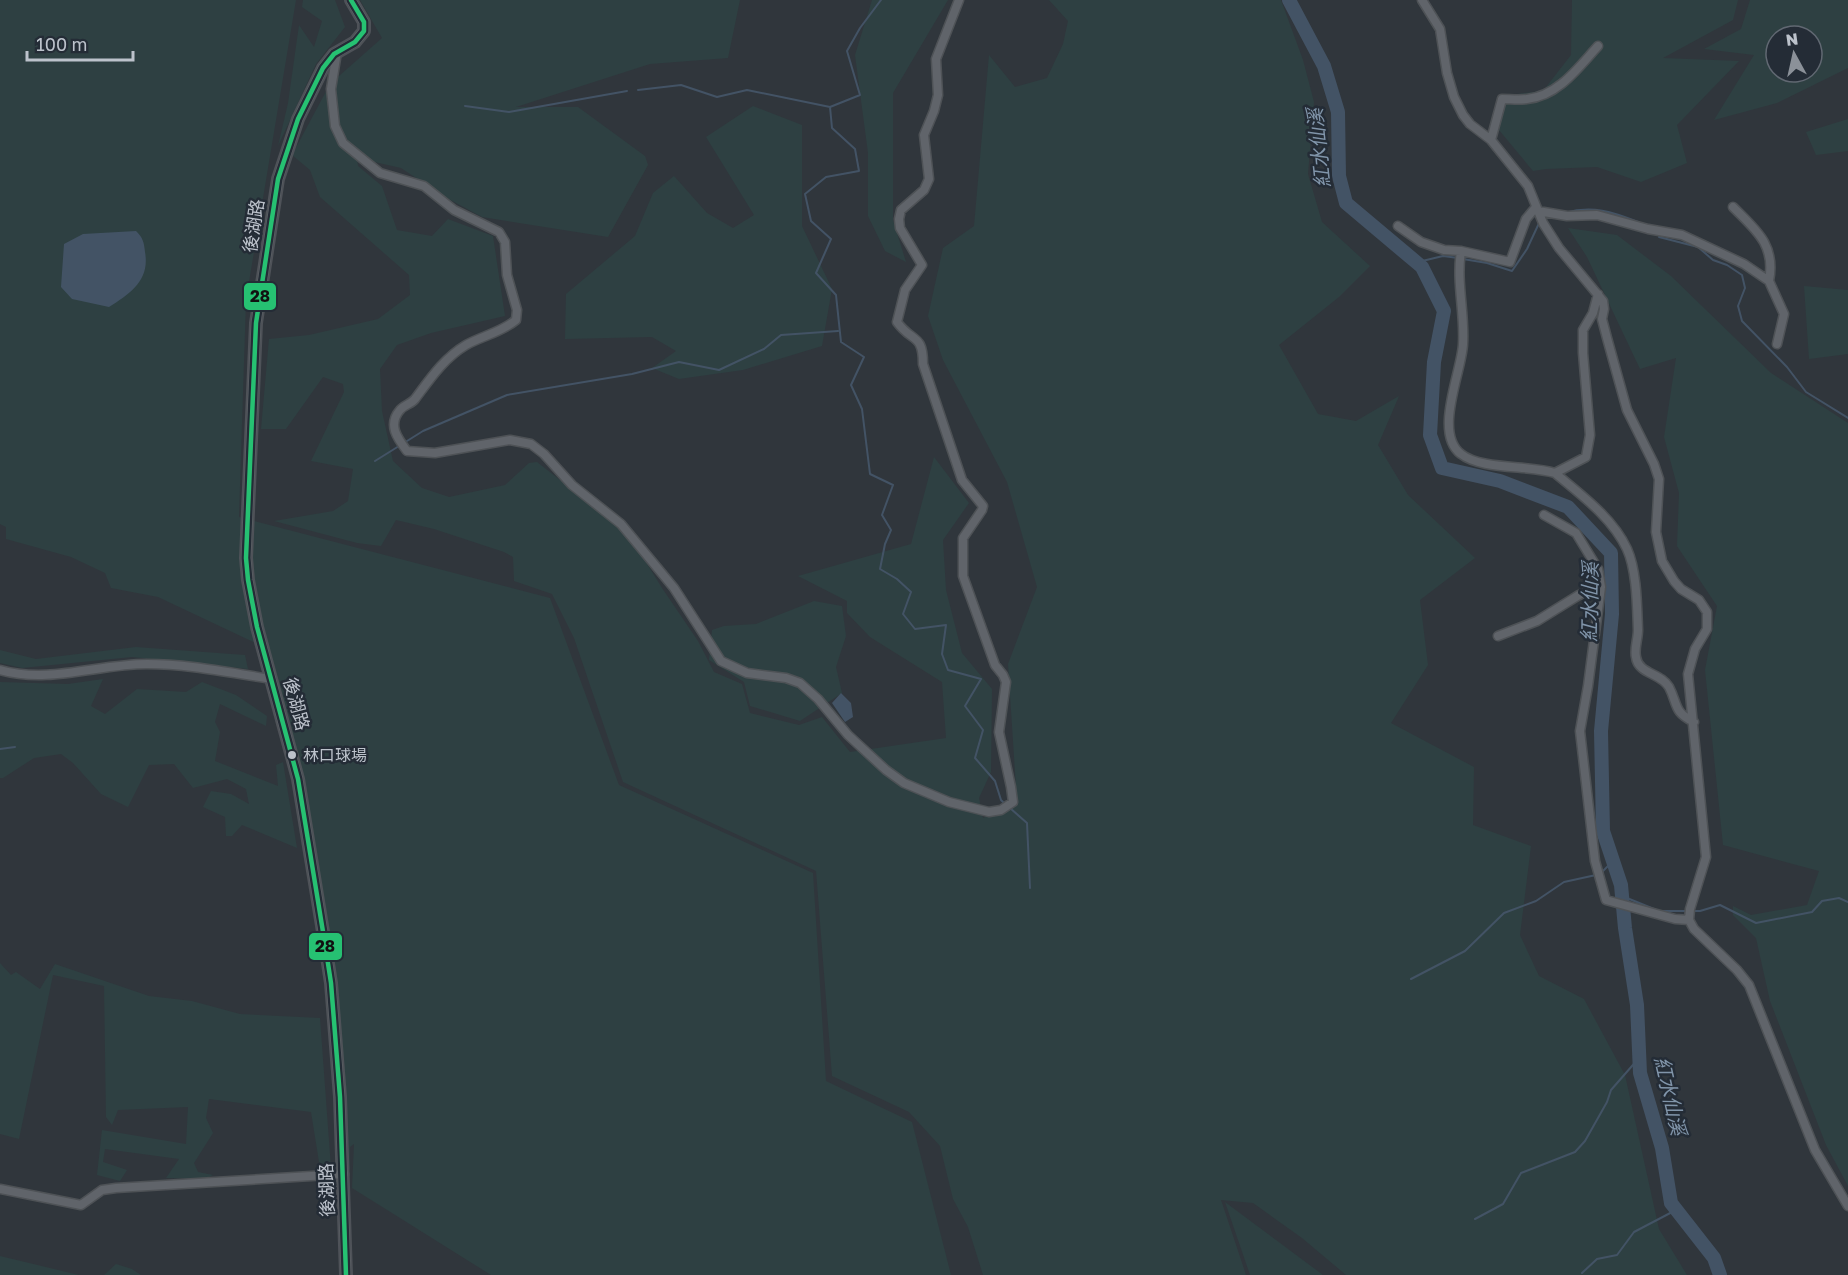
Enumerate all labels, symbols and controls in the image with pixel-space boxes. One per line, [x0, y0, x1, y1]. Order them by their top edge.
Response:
scale bar [27, 24, 134, 62]
north arrow [1764, 24, 1824, 84]
text: N [1784, 28, 1799, 50]
text: 100 m [36, 33, 87, 55]
water label: 紅水仙溪 [1302, 104, 1334, 189]
street label: 後湖路 [238, 197, 268, 254]
line badge: 28 [243, 282, 277, 311]
text: 28 [250, 286, 270, 306]
water label: 紅水仙溪 [1576, 559, 1602, 642]
street label: 後湖路 [279, 675, 315, 733]
place label: 林口球場 [303, 745, 367, 765]
marker: 林口球場 [286, 749, 298, 761]
line badge: 28 [308, 932, 343, 961]
text: 28 [315, 936, 335, 956]
water label: 紅水仙溪 [1650, 1054, 1692, 1140]
street label: 後湖路 [314, 1163, 338, 1217]

